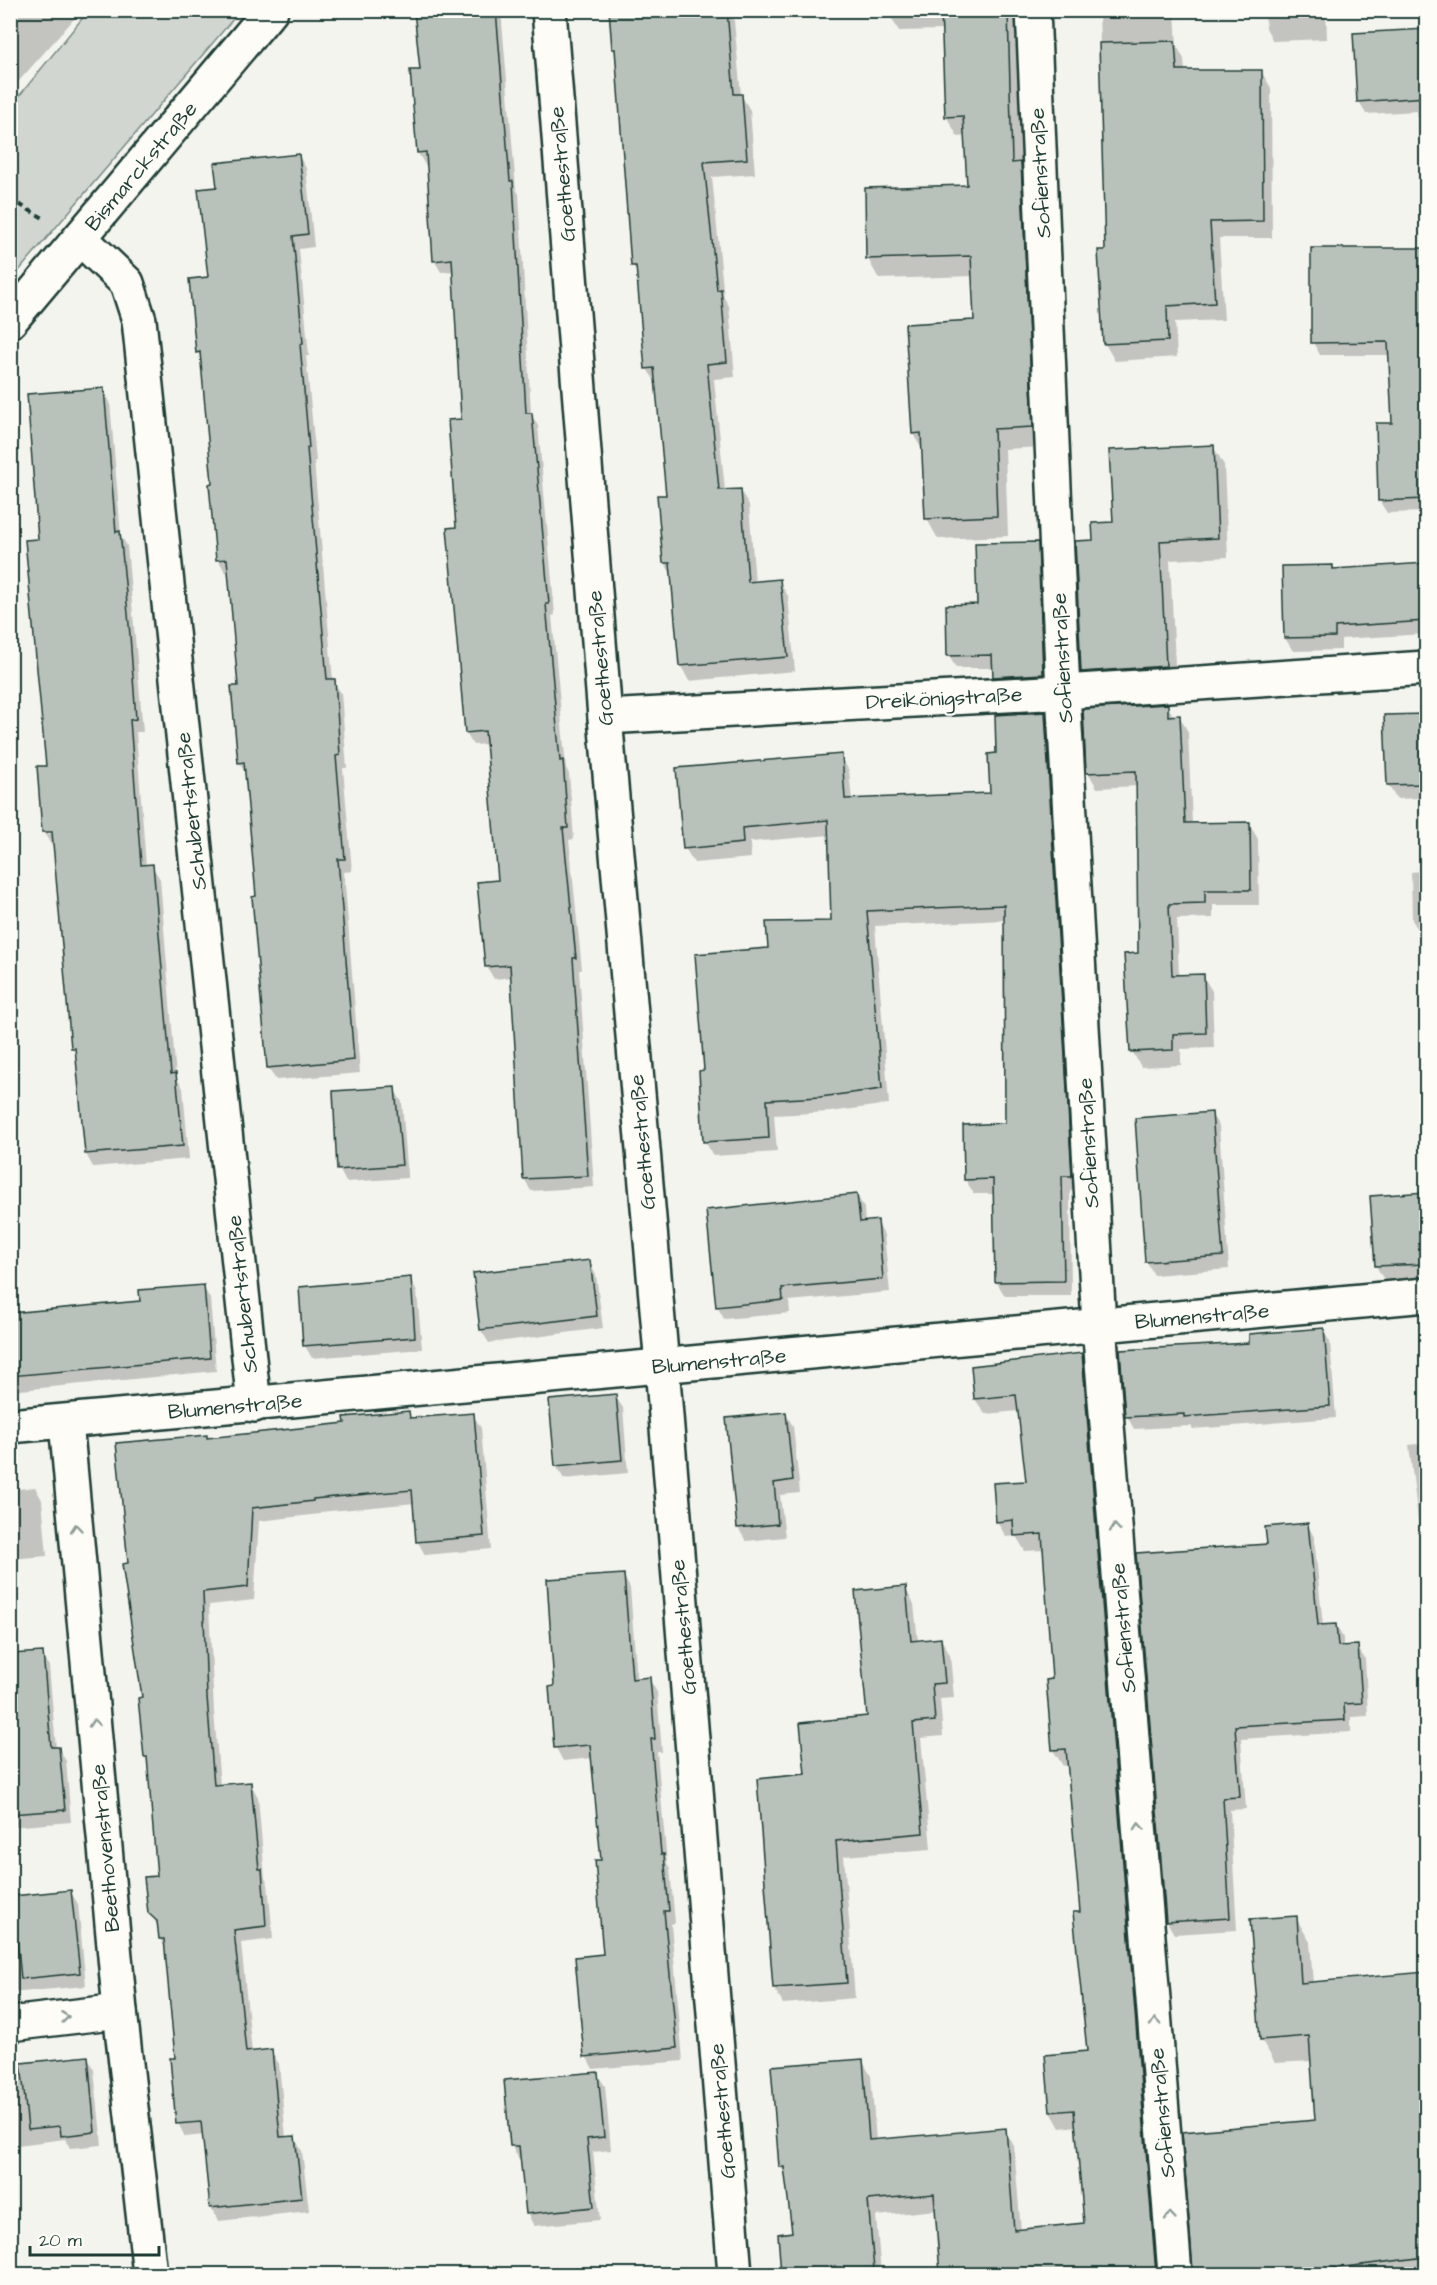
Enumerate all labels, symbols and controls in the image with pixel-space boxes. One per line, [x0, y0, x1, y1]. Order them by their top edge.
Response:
street label: Bismarckstraße [79, 95, 204, 237]
street label: Goethestraße [542, 105, 583, 243]
street label: Sofienstraße [1023, 107, 1058, 239]
street label: Goethestraße [580, 589, 621, 727]
street label: Sofienstraße [1045, 592, 1080, 724]
street label: Dreikönigstraße [865, 680, 1023, 719]
street label: Schubertstraße [169, 731, 214, 891]
street label: Goethestraße [622, 1073, 663, 1211]
street label: Sofienstraße [1071, 1077, 1106, 1209]
street label: Schubertstraße [220, 1214, 265, 1374]
street label: Blumenstraße [1134, 1296, 1270, 1337]
street label: Blumenstraße [651, 1341, 787, 1382]
street label: Blumenstraße [167, 1386, 303, 1427]
one-way arrow [70, 1524, 83, 1533]
one-way arrow [1109, 1524, 1122, 1533]
street label: Goethestraße [663, 1558, 704, 1696]
street label: Sofienstraße [1103, 1562, 1144, 1694]
one-way arrow [88, 1718, 101, 1727]
street label: Beethovenstraße [84, 1763, 127, 1933]
one-way arrow [1133, 1823, 1146, 1832]
one-way arrow [61, 2012, 70, 2024]
one-way arrow [1148, 2017, 1161, 2026]
street label: Goethestraße [702, 2042, 743, 2180]
street label: Sofienstraße [1142, 2047, 1183, 2179]
one-way arrow [1164, 2212, 1177, 2221]
scale bar [30, 2219, 159, 2257]
text: 20 m [39, 2228, 82, 2253]

